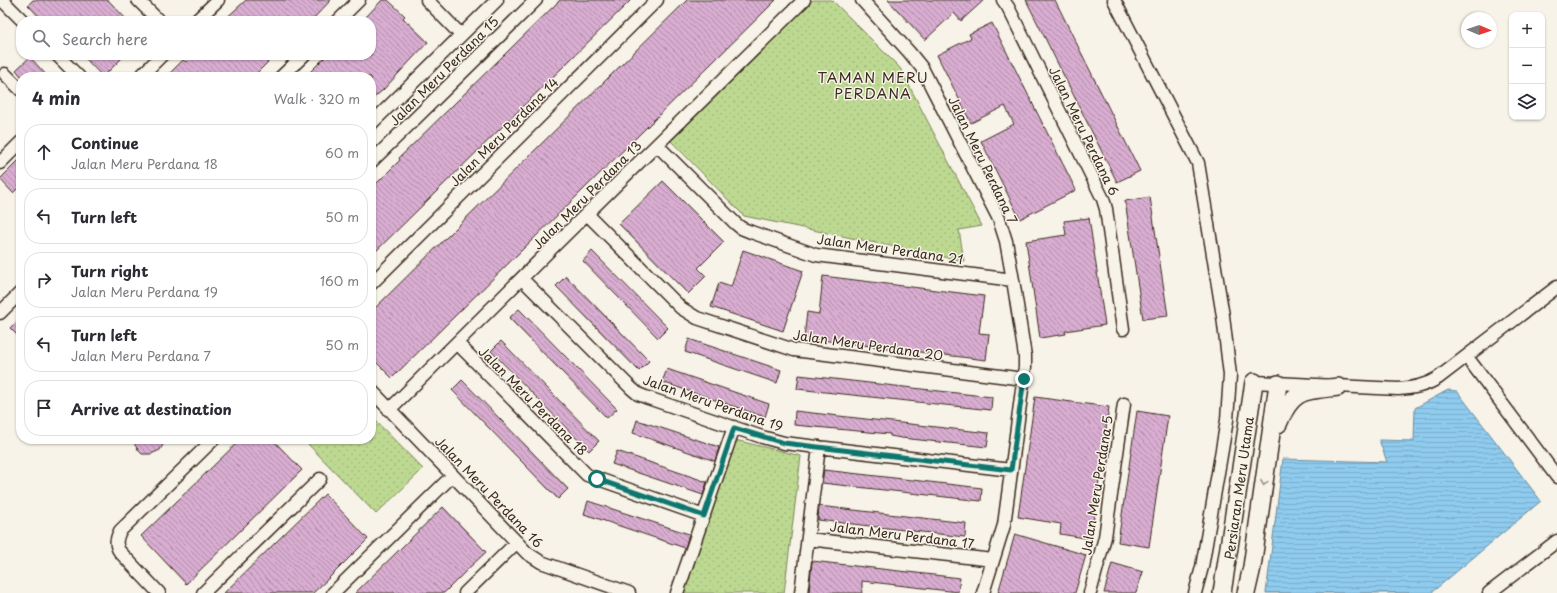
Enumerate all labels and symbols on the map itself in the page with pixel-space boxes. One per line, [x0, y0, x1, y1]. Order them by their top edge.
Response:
street label: Jalan Meru Perdana 15 [385, 12, 503, 130]
north arrow [1461, 12, 1497, 48]
street label: Jalan Meru Perdana 6 [1045, 63, 1124, 199]
district label: TAMAN MERU PERDANA [817, 67, 929, 104]
street label: Jalan Meru Perdana 14 [445, 73, 562, 190]
street label: Jalan Meru Perdana 7 [944, 93, 1023, 227]
street label: Jalan Meru Perdana 13 [528, 136, 645, 253]
street label: Jalan Meru Perdana 21 [816, 229, 965, 268]
street label: Jalan Meru Perdana 20 [792, 325, 944, 364]
street label: Jalan Meru Perdana 18 [475, 342, 592, 459]
street label: Jalan Meru Perdana 19 [641, 370, 786, 435]
route end [1015, 370, 1033, 388]
street label: Jalan Meru Perdana 5 [1076, 414, 1117, 556]
street label: Persiaran Meru Utama [1219, 415, 1258, 560]
street label: Jalan Meru Perdana 16 [431, 432, 548, 551]
route start [588, 470, 606, 488]
one-way arrow [1260, 480, 1269, 486]
street label: Jalan Meru Perdana 17 [829, 516, 975, 553]

